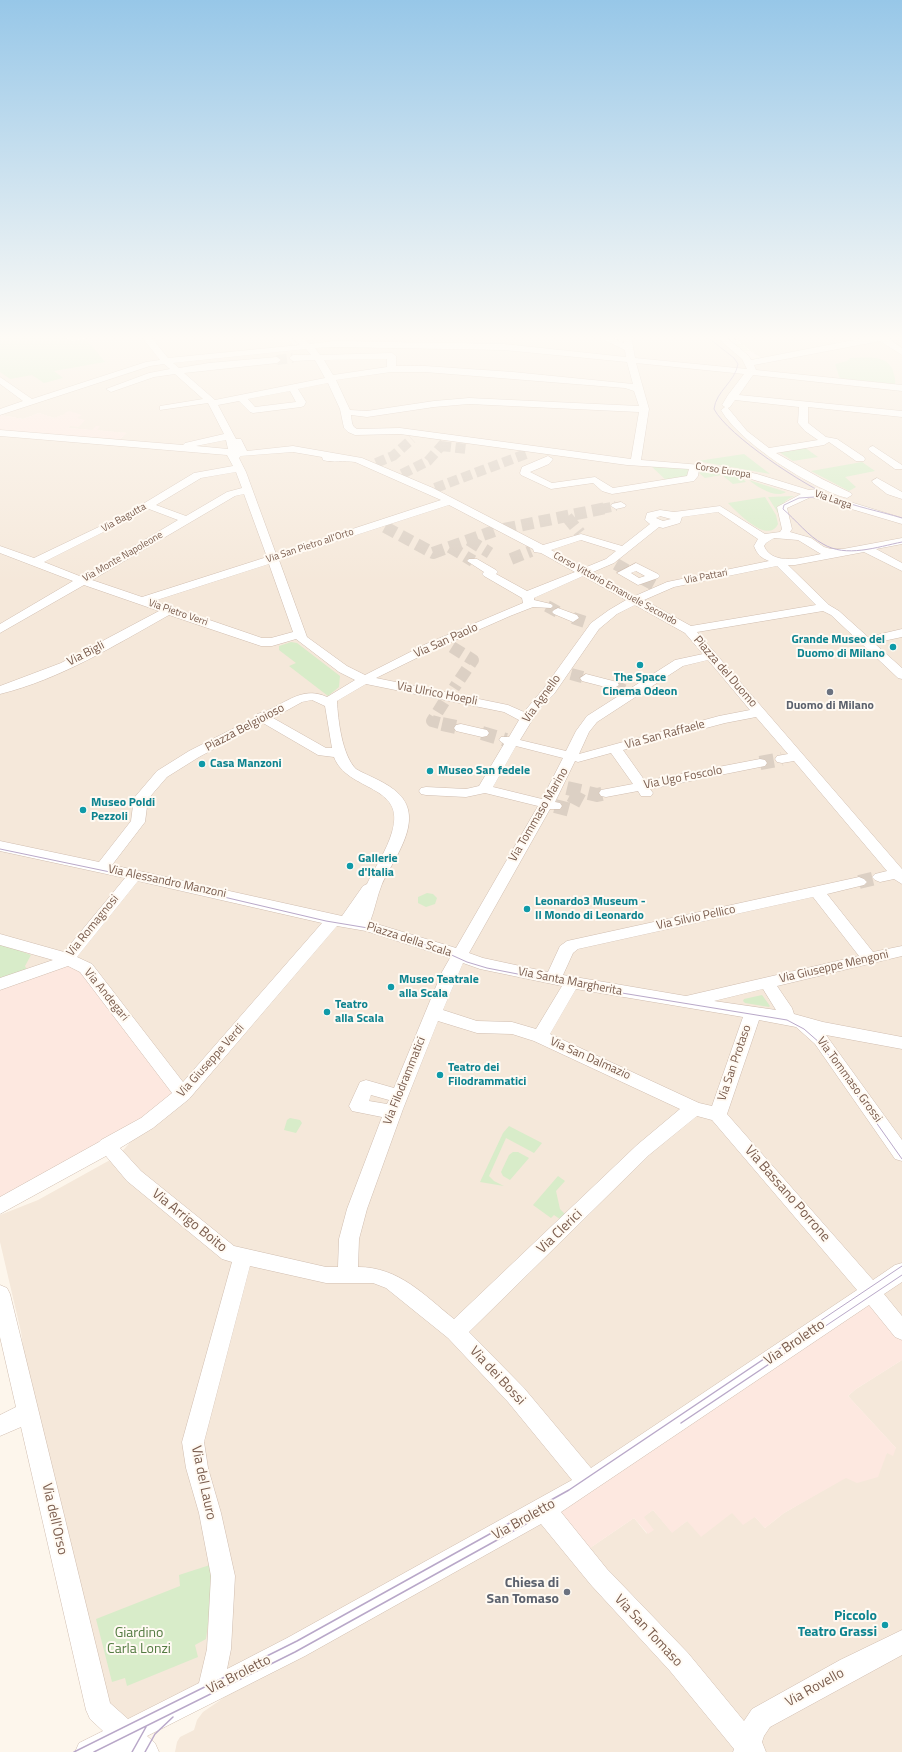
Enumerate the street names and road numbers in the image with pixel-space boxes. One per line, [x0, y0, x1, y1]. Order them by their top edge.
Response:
street label: Corso Europa [694, 461, 752, 481]
street label: Via Larga [813, 488, 853, 512]
street label: Via Bagutta [100, 501, 148, 535]
street label: Via San Pietro all'Orto [265, 526, 355, 566]
street label: Via Monte Napoleone [81, 529, 165, 585]
street label: Corso Vittorio Emanuele Secondo [551, 550, 679, 628]
street label: Via Pattari [683, 567, 729, 587]
street label: Via Pietro Verri [147, 597, 209, 629]
street label: Via San Paolo [412, 621, 480, 661]
street label: Piazza del Duomo [690, 633, 760, 711]
street label: Via Bigli [65, 639, 107, 669]
street label: Via Agnello [520, 672, 564, 726]
street label: Via Ulrico Hoepli [395, 679, 479, 709]
street label: Piazza Belgioioso [203, 701, 287, 755]
street label: Via San Raffaele [623, 717, 707, 753]
street label: Via Ugo Foscolo [643, 763, 723, 793]
street label: Via Tommaso Marino [506, 765, 572, 865]
street label: Via Alessandro Manzoni [107, 862, 227, 902]
street label: Via Romagnosi [64, 892, 122, 960]
street label: Via Silvio Pellico [655, 903, 737, 933]
street label: Piazza della Scala [365, 919, 453, 961]
street label: Via Giuseppe Mengoni [778, 947, 890, 987]
street label: Via Santa Margherita [517, 965, 623, 999]
street label: Via Andegari [81, 966, 131, 1024]
street label: Via Giuseppe Verdi [174, 1022, 248, 1100]
street label: Via San Protaso [715, 1023, 755, 1103]
street label: Via Filodrammatici [381, 1035, 429, 1127]
street label: Via San Dalmazio [547, 1035, 633, 1083]
street label: Via Tommaso Grossi [813, 1035, 885, 1125]
street label: Via Bassano Porrone [741, 1142, 833, 1246]
street label: Via Arrigo Boito [148, 1186, 230, 1256]
street label: Via Clerici [534, 1206, 586, 1258]
street label: Via Broletto [761, 1317, 829, 1369]
street label: Via dei Bossi [466, 1343, 528, 1409]
street label: Via del Lauro [187, 1444, 219, 1522]
street label: Via dell'Orso [38, 1481, 70, 1557]
street label: Via Broletto [490, 1496, 558, 1544]
street label: Via San Tomaso [610, 1591, 686, 1671]
street label: Via Broletto [204, 1652, 274, 1698]
street label: Via Rovello [783, 1665, 847, 1711]

